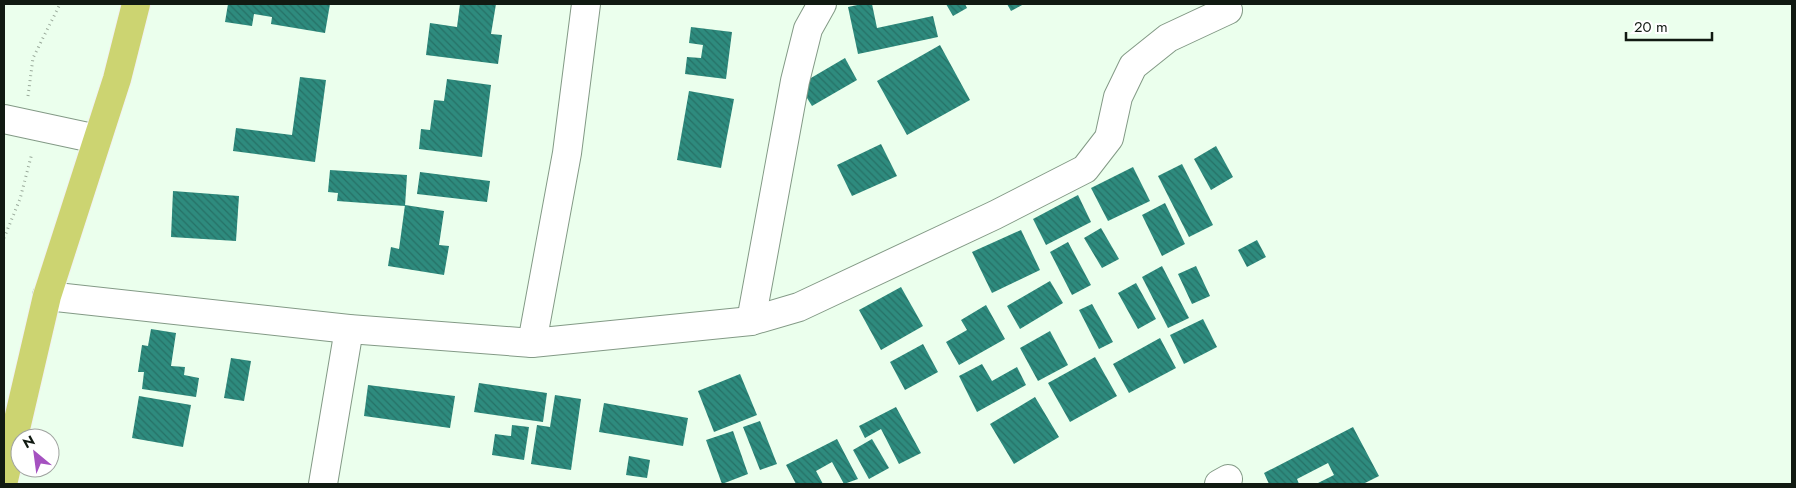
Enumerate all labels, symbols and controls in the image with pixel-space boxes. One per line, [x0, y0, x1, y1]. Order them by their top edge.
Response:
scale bar [1626, 10, 1712, 42]
text: 20 m [1634, 16, 1668, 38]
north arrow [10, 428, 60, 478]
text: N [19, 430, 38, 453]

